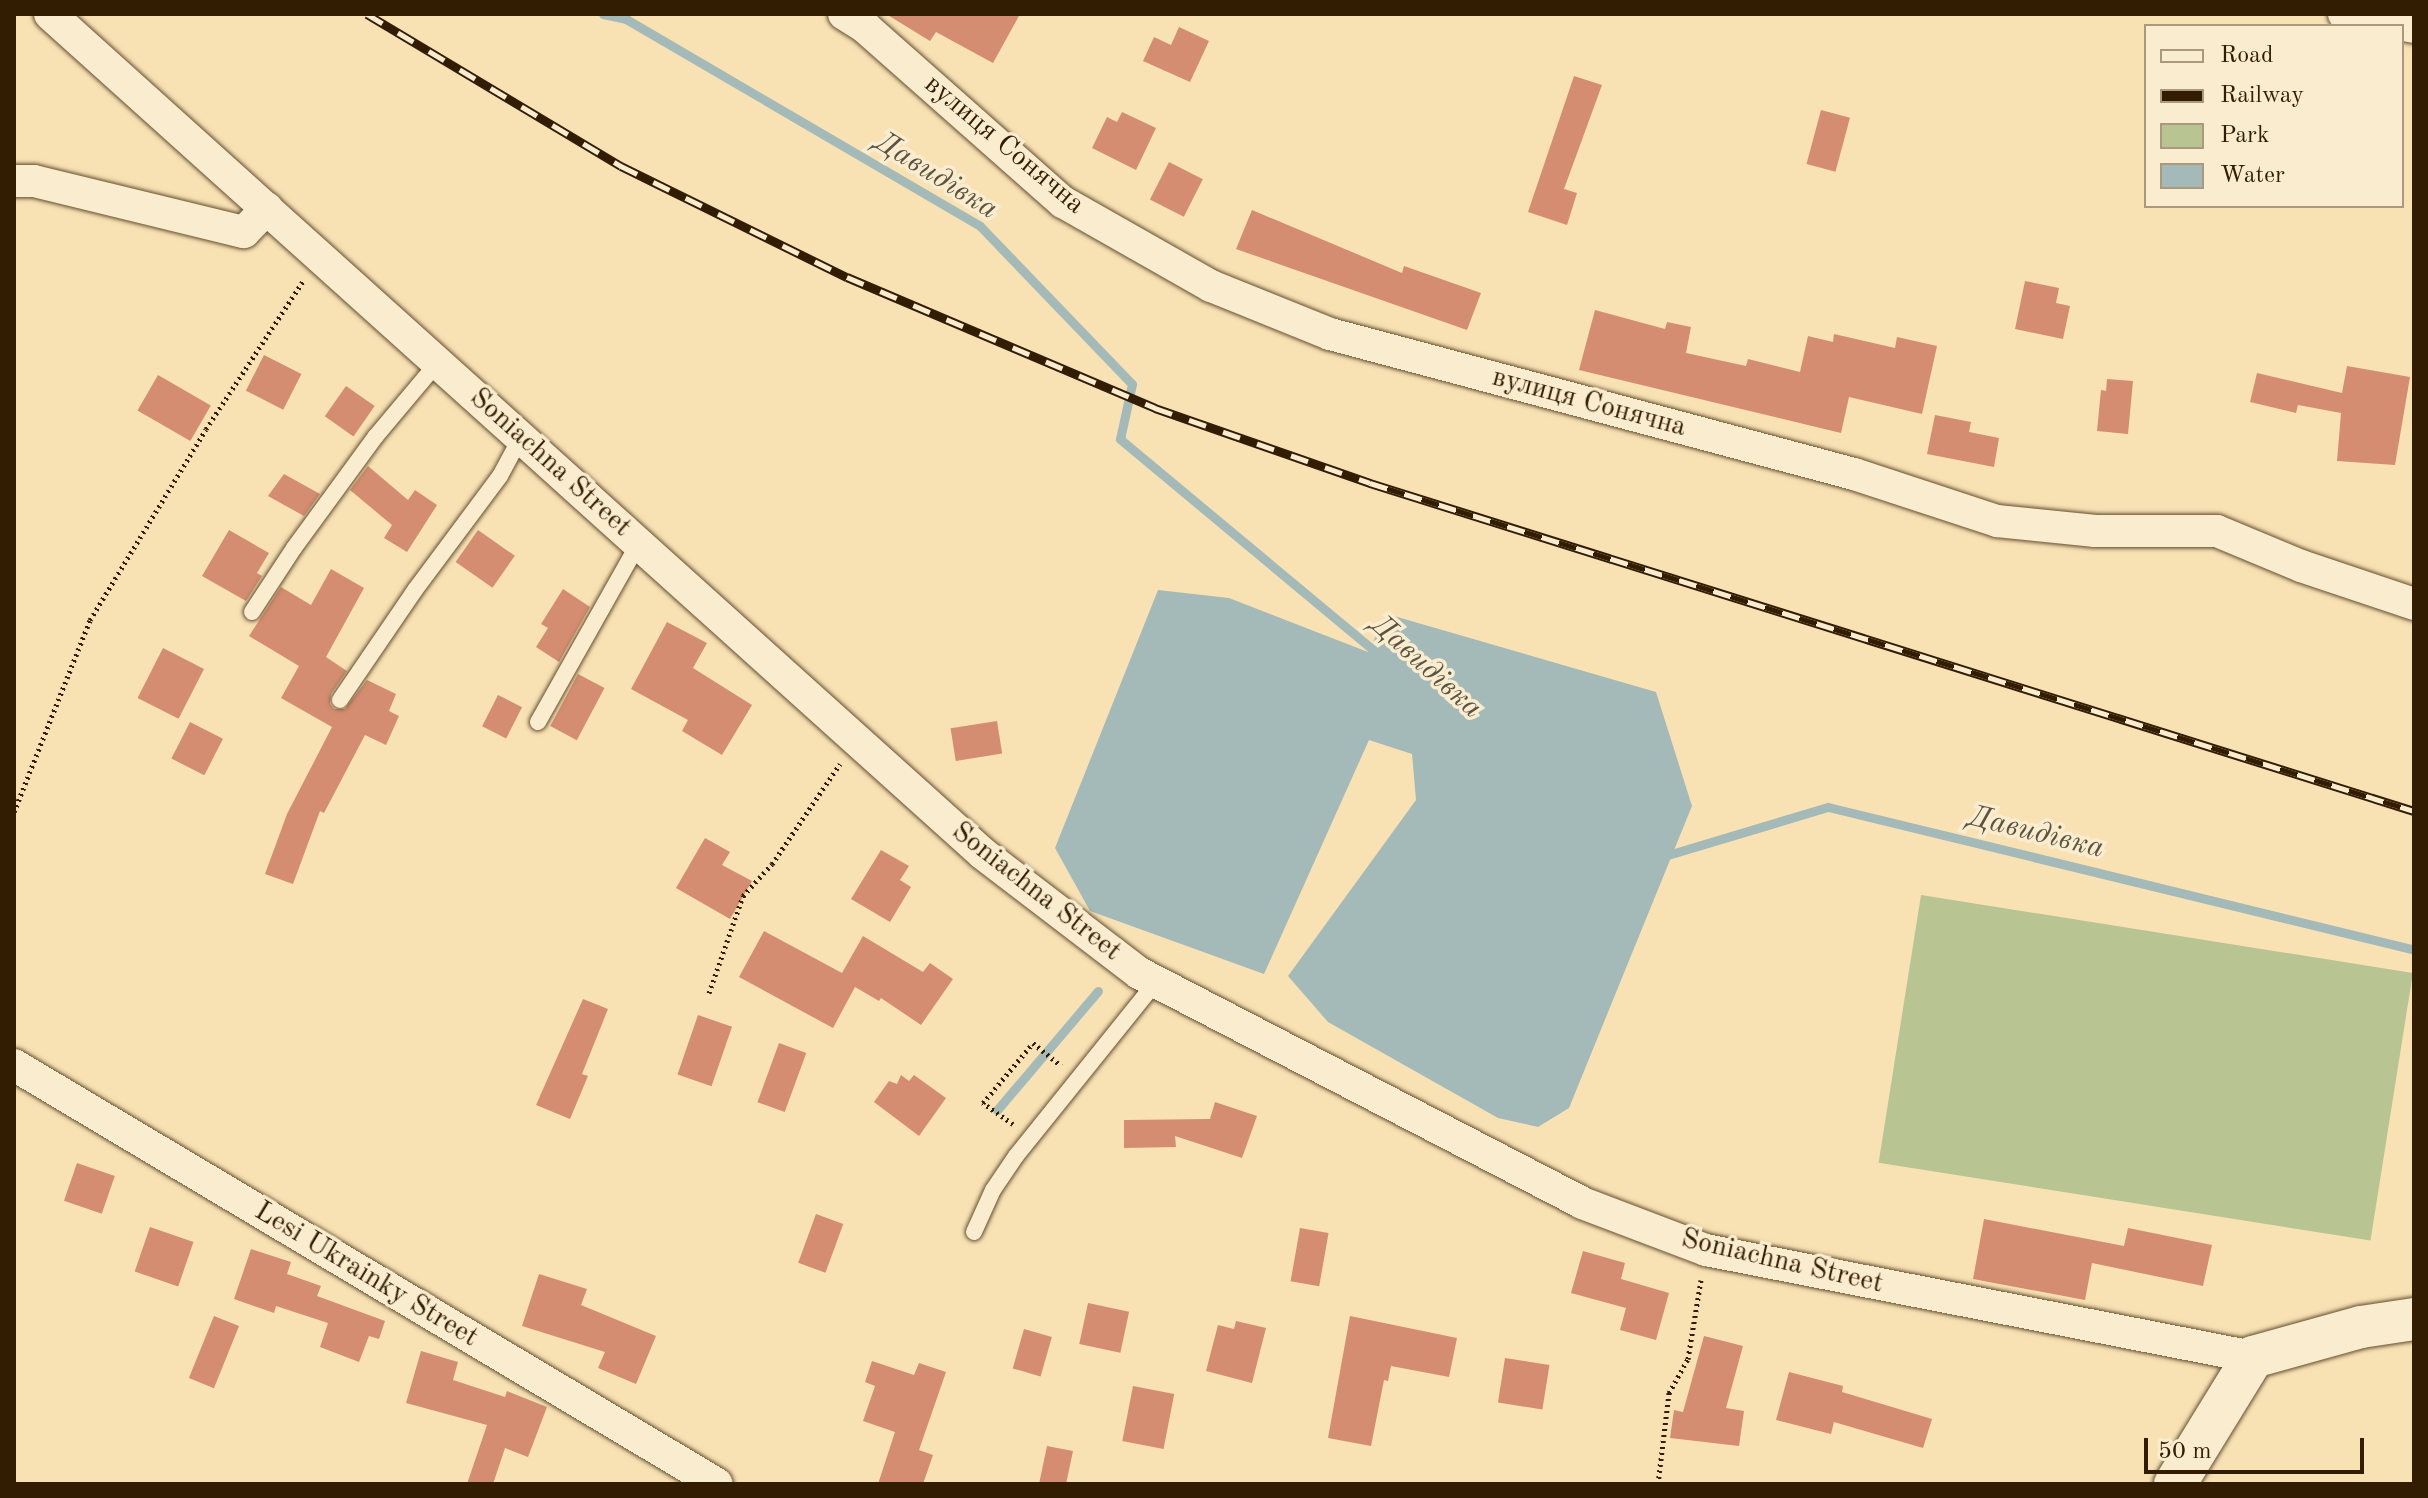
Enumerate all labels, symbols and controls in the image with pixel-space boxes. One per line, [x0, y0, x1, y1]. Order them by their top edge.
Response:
legend [2144, 24, 2404, 208]
text: Road [2220, 44, 2273, 68]
street label: вулиця Сонячна [917, 68, 1091, 222]
text: Railway [2220, 84, 2304, 108]
water label: Давидівка [868, 124, 1004, 228]
text: Park [2220, 124, 2269, 148]
text: Water [2220, 164, 2285, 188]
street label: вулиця Сонячна [1488, 361, 1690, 445]
street label: Soniachna Street [462, 382, 638, 544]
water label: Давидівка [1363, 607, 1489, 727]
water label: Давидівка [1965, 799, 2107, 867]
street label: Soniachna Street [944, 815, 1128, 969]
street label: Lesi Ukrainky Street [248, 1195, 484, 1355]
street label: Soniachna Street [1678, 1222, 1886, 1302]
scale bar [2148, 1422, 2368, 1472]
text: 50 m [2158, 1440, 2212, 1464]

